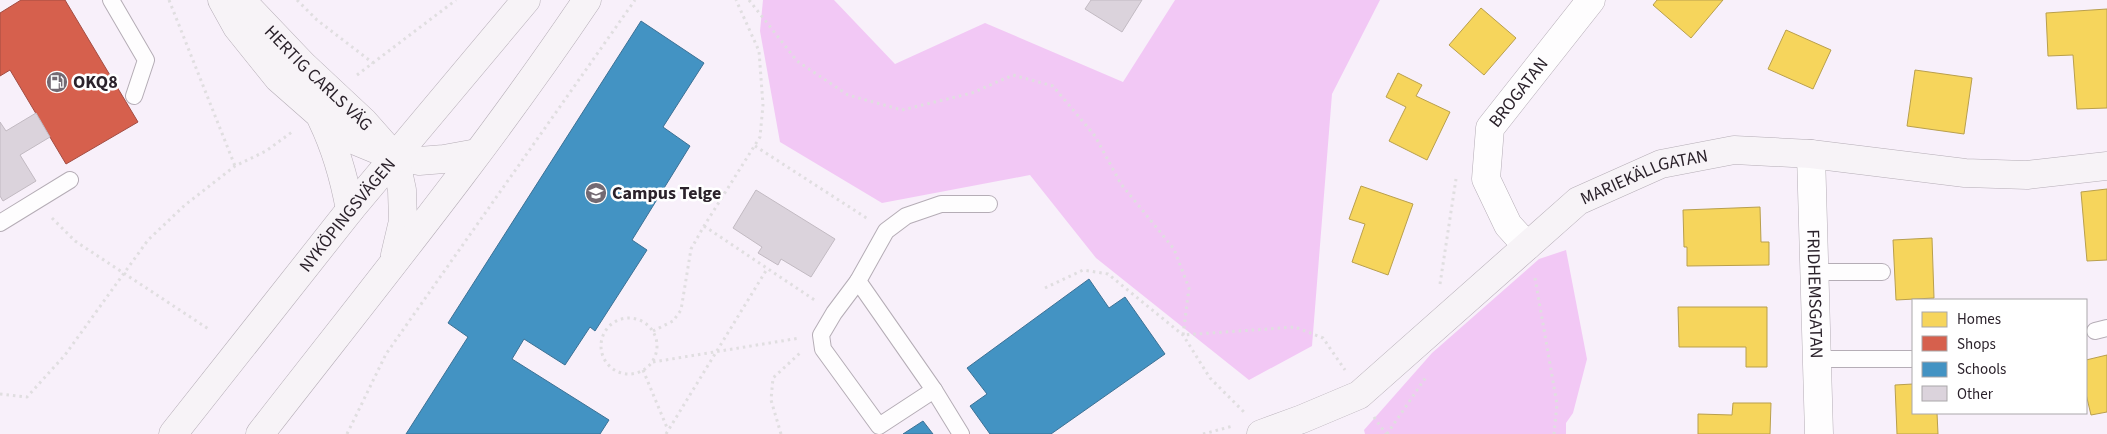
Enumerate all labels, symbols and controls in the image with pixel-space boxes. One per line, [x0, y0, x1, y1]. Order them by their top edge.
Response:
street label: HERTIG CARLS VÄG [258, 20, 378, 136]
street label: BROGATAN [1483, 52, 1554, 133]
fuel station icon: OKQ8 [45, 70, 69, 94]
place label: OKQ8 [73, 70, 118, 95]
street label: MARIEKÄLLGATAN [1576, 143, 1710, 211]
street label: NYKÖPINGSVÄGEN [294, 153, 402, 277]
school or university icon: Campus Telge [584, 181, 608, 205]
place label: Campus Telge [612, 181, 721, 206]
street label: FRIDHEMSGATAN [1800, 229, 1829, 359]
legend [1912, 299, 2087, 414]
text: Homes [1957, 309, 2001, 330]
text: Shops [1957, 334, 1996, 355]
text: Schools [1957, 359, 2006, 380]
text: Other [1957, 384, 1994, 405]

